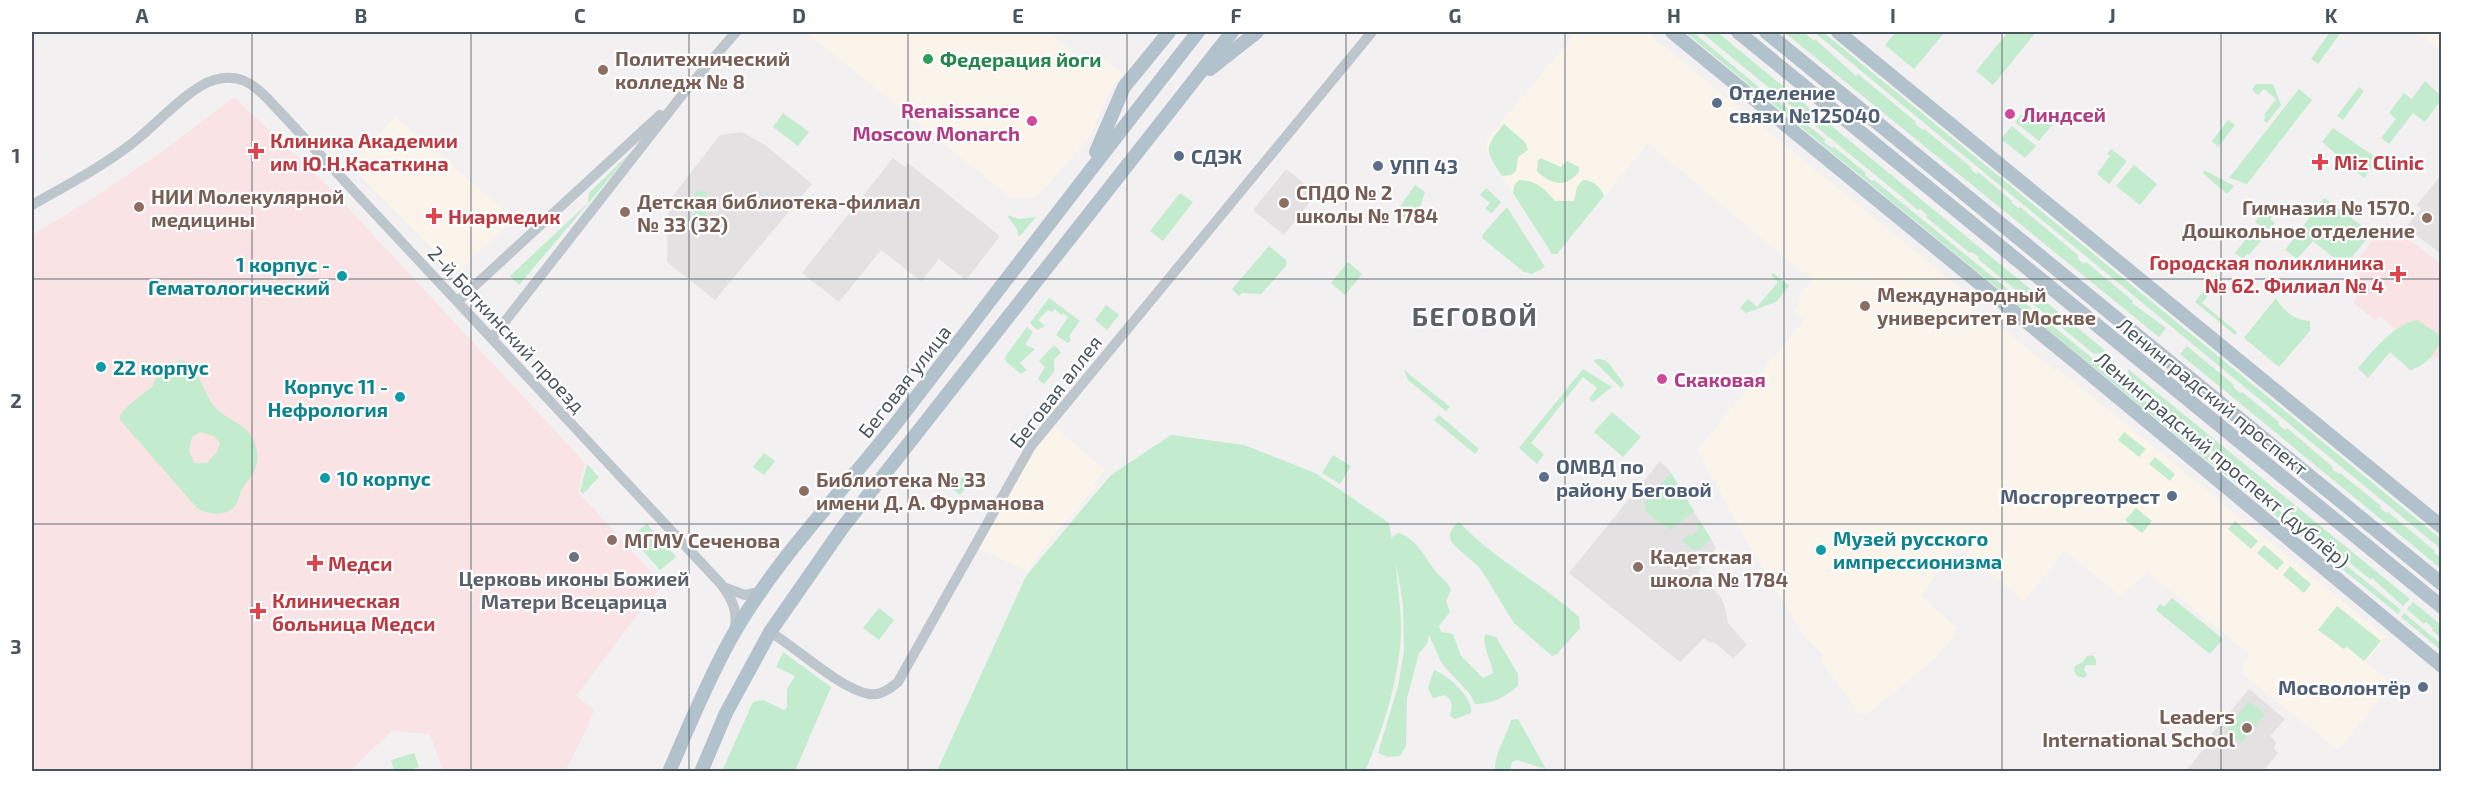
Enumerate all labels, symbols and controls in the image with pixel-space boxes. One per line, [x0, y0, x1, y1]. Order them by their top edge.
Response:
text: A [135, 3, 149, 27]
text: B [355, 3, 367, 27]
text: C [574, 3, 586, 27]
text: D [792, 3, 806, 27]
text: E [1012, 3, 1024, 27]
text: F [1230, 3, 1242, 27]
text: G [1449, 3, 1461, 27]
text: H [1667, 3, 1681, 27]
text: I [1890, 3, 1896, 27]
text: J [2108, 3, 2116, 27]
text: K [2325, 3, 2338, 27]
place label: Политехнический колледж № 8 [615, 46, 790, 93]
place label: Федерация йоги [940, 47, 1102, 71]
marker: Федерация йоги [921, 52, 935, 66]
marker: Политехнический колледж № 8 [596, 63, 610, 77]
place label: Отделение связи №125040 [1729, 80, 1880, 127]
marker: Отделение связи №125040 [1710, 96, 1724, 110]
place label: Renaissance Moscow Monarch [853, 98, 1020, 145]
place label: Линдсей [2022, 102, 2106, 126]
marker: Линдсей [2003, 107, 2017, 121]
marker: Renaissance Moscow Monarch [1025, 114, 1039, 128]
place label: Клиника Академии им Ю.Н.Касаткина [270, 128, 458, 175]
marker: Клиника Академии им Ю.Н.Касаткина [247, 142, 265, 160]
text: 1 [12, 143, 20, 167]
place label: СДЭК [1191, 144, 1242, 168]
marker: СДЭК [1172, 149, 1186, 163]
place label: Miz Clinic [2334, 150, 2424, 174]
marker: Miz Clinic [2311, 153, 2329, 171]
place label: УПП 43 [1390, 154, 1458, 178]
marker: УПП 43 [1371, 159, 1385, 173]
place label: СПДО № 2 школы № 1784 [1296, 180, 1439, 227]
place label: НИИ Молекулярной медицины [151, 184, 344, 231]
place label: Детская библиотека-филиал № 33 (32) [637, 189, 921, 236]
place label: Гимназия № 1570. Дошкольное отделение [2182, 195, 2415, 242]
marker: СПДО № 2 школы № 1784 [1277, 196, 1291, 210]
marker: НИИ Молекулярной медицины [132, 200, 146, 214]
place label: Ниармедик [448, 204, 561, 228]
marker: Детская библиотека-филиал № 33 (32) [618, 205, 632, 219]
marker: Ниармедик [425, 207, 443, 225]
marker: Гимназия № 1570. Дошкольное отделение [2420, 211, 2434, 225]
street label: 2-й Боткинский проезд [424, 241, 590, 417]
place label: Городская поликлиника № 62. Филиал № 4 [2149, 250, 2384, 297]
place label: 1 корпус - Гематологический [148, 252, 330, 299]
marker: Городская поликлиника № 62. Филиал № 4 [2389, 265, 2407, 283]
marker: 1 корпус - Гематологический [335, 269, 349, 283]
place label: Международный университет в Москве [1877, 282, 2096, 329]
marker: Международный университет в Москве [1858, 299, 1872, 313]
district label: БЕГОВОЙ [1412, 300, 1538, 331]
street label: Ленинградский проспект [2113, 312, 2313, 480]
street label: Беговая улица [853, 320, 956, 443]
street label: Беговая аллея [1004, 330, 1106, 452]
street label: Ленинградский проспект (дублёр) [2090, 346, 2355, 573]
place label: 22 корпус [113, 355, 209, 379]
marker: 22 корпус [94, 360, 108, 374]
place label: Скаковая [1674, 367, 1766, 391]
marker: Скаковая [1655, 372, 1669, 386]
place label: Корпус 11 - Нефрология [268, 374, 388, 421]
text: 2 [10, 388, 22, 412]
marker: Корпус 11 - Нефрология [393, 390, 407, 404]
place label: ОМВД по району Беговой [1556, 454, 1712, 501]
place label: 10 корпус [337, 466, 431, 490]
place label: Библиотека № 33 имени Д. А. Фурманова [816, 467, 1044, 514]
marker: ОМВД по району Беговой [1537, 470, 1551, 484]
marker: 10 корпус [318, 471, 332, 485]
marker: Библиотека № 33 имени Д. А. Фурманова [797, 484, 811, 498]
place label: Мосгоргеотрест [2000, 484, 2160, 508]
marker: Мосгоргеотрест [2165, 489, 2179, 503]
place label: Музей русского импрессионизма [1833, 526, 2002, 573]
place label: МГМУ Сеченова [624, 528, 780, 552]
marker: МГМУ Сеченова [605, 533, 619, 547]
marker: Музей русского импрессионизма [1814, 543, 1828, 557]
place label: Кадетская школа № 1784 [1650, 544, 1788, 591]
marker: Церковь иконы Божией Матери Всецарица [567, 550, 581, 564]
place label: Медси [328, 551, 393, 575]
marker: Медси [306, 554, 324, 572]
marker: Кадетская школа № 1784 [1631, 560, 1645, 574]
place label: Церковь иконы Божией Матери Всецарица [459, 566, 689, 613]
place label: Клиническая больница Медси [272, 588, 435, 635]
marker: Клиническая больница Медси [249, 602, 267, 620]
text: 3 [10, 634, 22, 658]
place label: Мосволонтёр [2278, 675, 2411, 699]
marker: Мосволонтёр [2416, 680, 2430, 694]
place label: Leaders International School [2042, 704, 2235, 751]
marker: Leaders International School [2240, 721, 2254, 735]

